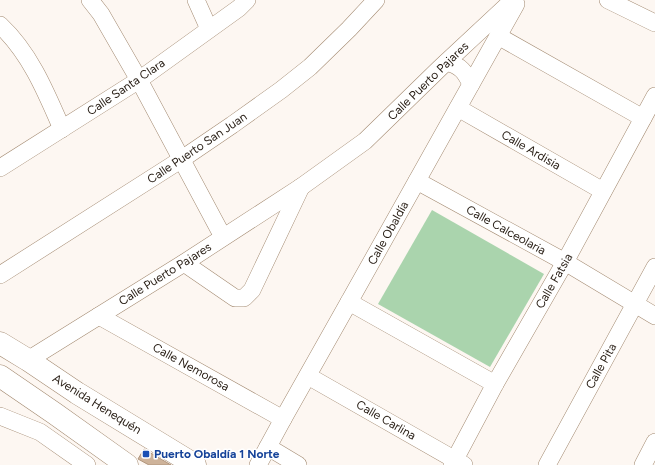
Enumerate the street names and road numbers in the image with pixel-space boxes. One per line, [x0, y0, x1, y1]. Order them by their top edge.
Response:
street label: Calle Puerto Pajares [385, 39, 472, 123]
street label: Calle Santa Clara [84, 56, 168, 118]
street label: Calle Puerto San Juan [145, 109, 250, 187]
street label: Calle Ardisia [499, 127, 563, 173]
street label: Calle Obaldía [365, 199, 411, 267]
street label: Calle Calceolaria [464, 202, 548, 258]
street label: Calle Puerto Pajares [116, 240, 214, 308]
street label: Calle Fatsia [533, 251, 575, 311]
street label: Calle Nemorosa [150, 340, 232, 394]
street label: Calle Pita [583, 341, 619, 391]
street label: Avenida Henequén [50, 371, 144, 437]
street label: Calle Carlina [354, 397, 418, 443]

